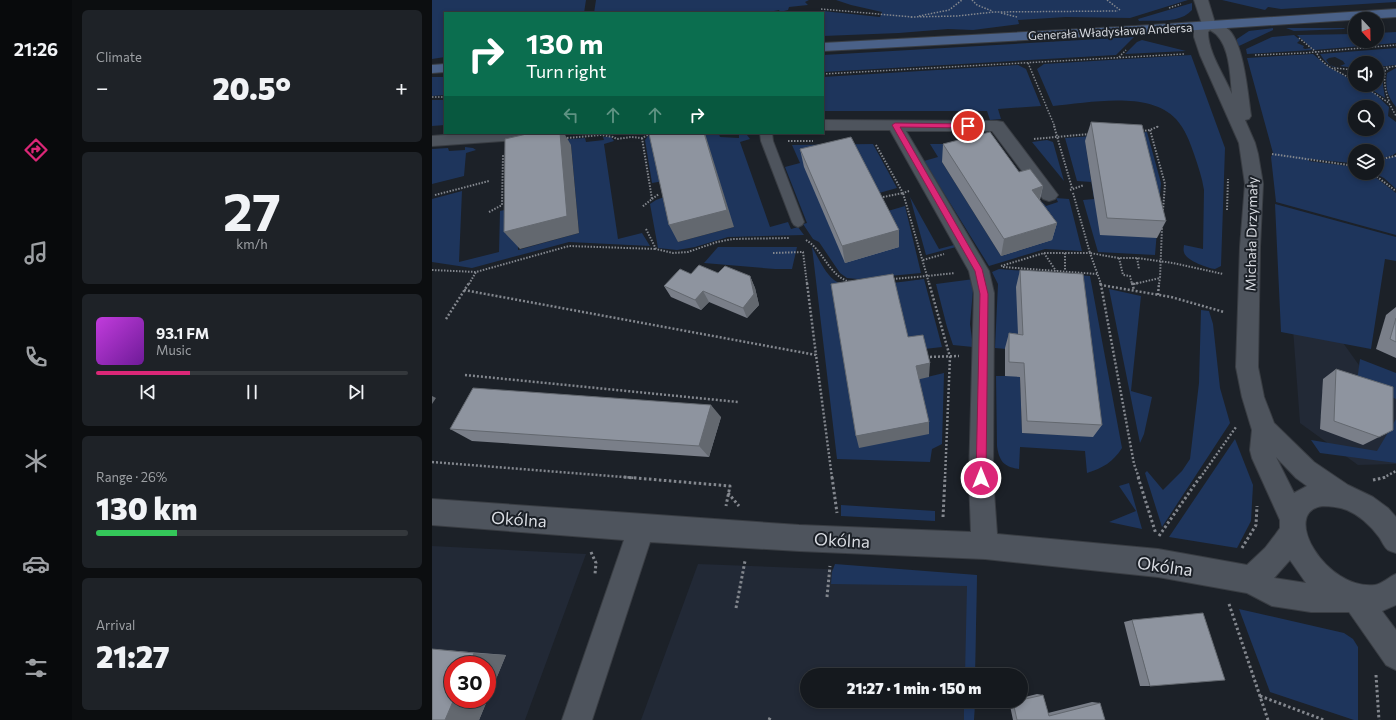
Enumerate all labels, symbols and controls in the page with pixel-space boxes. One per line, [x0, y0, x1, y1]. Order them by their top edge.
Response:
north arrow [1348, 12, 1384, 48]
map controls [1348, 12, 1384, 180]
street label: Generała Władysława Andersa [1028, 20, 1192, 42]
text: 130 m [526, 26, 603, 60]
icon: right [460, 28, 512, 80]
text: 21:26 [14, 38, 58, 60]
text: Climate [96, 49, 142, 65]
button: sound [1348, 56, 1384, 92]
text: Turn right [526, 60, 606, 82]
text: 20.5° [212, 69, 291, 106]
text: − [96, 74, 109, 101]
text: + [395, 74, 408, 101]
button: search [1348, 100, 1384, 136]
icon: left [560, 104, 582, 126]
icon: ahead [602, 104, 624, 126]
icon: ahead [644, 104, 666, 126]
icon: right [686, 104, 708, 126]
pin [951, 109, 985, 143]
icon: arrive [957, 115, 979, 137]
icon: directions [22, 136, 50, 164]
button: layers [1348, 144, 1384, 180]
street label: Michała Drzymały [1242, 177, 1260, 291]
text: 27 [223, 178, 281, 242]
text: km/h [236, 236, 268, 252]
icon: music [22, 239, 50, 267]
text: 93.1 FM [156, 324, 209, 342]
text: Music [156, 342, 191, 358]
icon: phone [22, 343, 50, 371]
icon: previous [137, 381, 159, 403]
icon: pause [241, 381, 263, 403]
icon: next [345, 381, 367, 403]
icon: climate [22, 447, 50, 475]
position arrow [960, 457, 1002, 499]
text: Range · 26% [96, 469, 167, 485]
text: 130 km [96, 489, 198, 526]
street label: Okólna [490, 507, 548, 531]
street label: Okólna [814, 528, 870, 552]
icon: car [22, 550, 50, 578]
street label: Okólna [1136, 552, 1194, 580]
text: Arrival [96, 617, 135, 633]
text: 21:27 [96, 637, 170, 674]
icon: filters [22, 654, 50, 682]
speed limit sign: 30 [444, 656, 496, 708]
text: 21:27 · 1 min · 150 m [847, 679, 981, 697]

